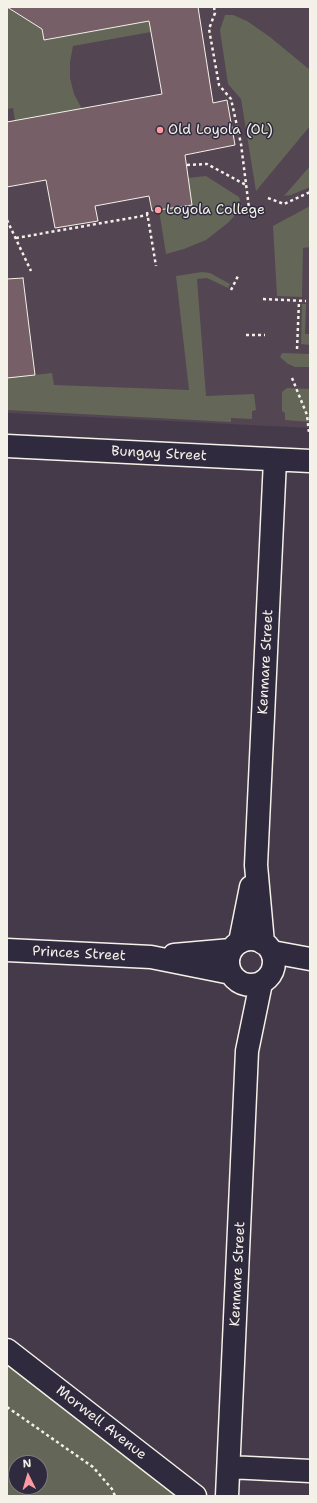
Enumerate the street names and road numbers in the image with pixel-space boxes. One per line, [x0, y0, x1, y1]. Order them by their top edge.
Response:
street label: Bungay Street [111, 443, 207, 465]
street label: Kenmare Street [255, 609, 277, 715]
street label: Princes Street [32, 943, 126, 965]
street label: Kenmare Street [227, 1221, 249, 1327]
street label: Morwell Avenue [52, 1382, 150, 1464]

